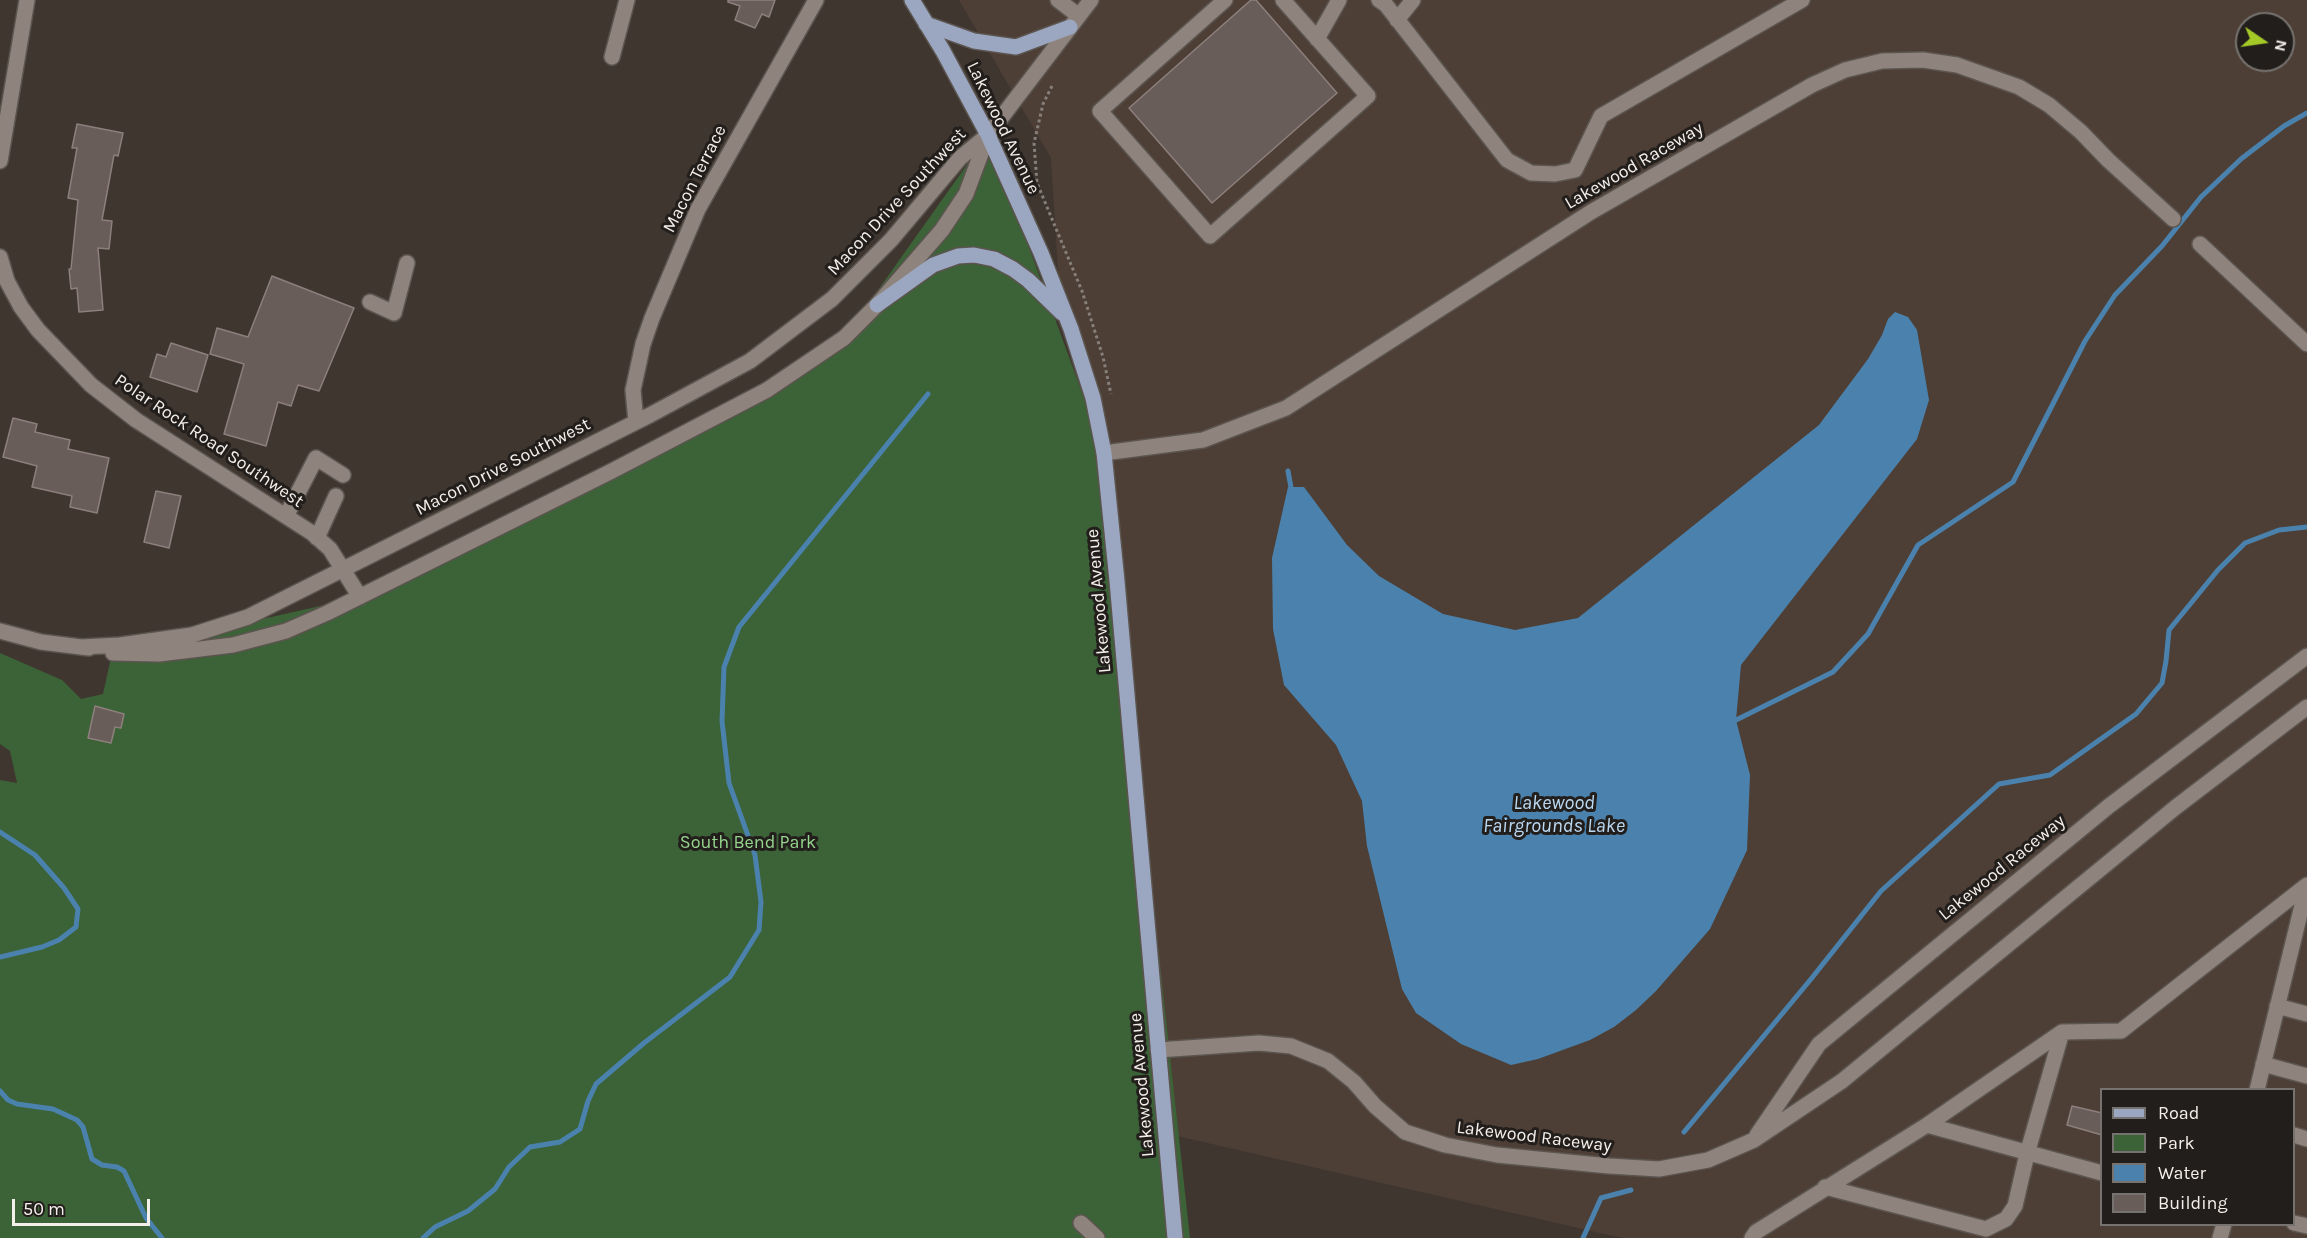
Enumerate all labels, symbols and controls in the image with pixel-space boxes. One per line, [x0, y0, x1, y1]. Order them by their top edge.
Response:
north arrow [2235, 12, 2295, 72]
text: N [2271, 38, 2292, 53]
street label: Lakewood Avenue [962, 58, 1044, 198]
street label: Lakewood Raceway [1561, 118, 1707, 214]
street label: Macon Terrace [659, 122, 731, 236]
street label: Macon Drive Southwest [823, 124, 971, 280]
street label: Polar Rock Road Southwest [110, 370, 308, 512]
street label: Macon Drive Southwest [412, 413, 594, 521]
street label: Lakewood Avenue [1082, 528, 1116, 674]
water label: Lakewood Fairgrounds Lake [1483, 791, 1625, 838]
street label: Lakewood Raceway [1935, 810, 2069, 926]
park label: South Bend Park [680, 832, 816, 854]
street label: Lakewood Avenue [1125, 1012, 1159, 1158]
legend [2100, 1088, 2295, 1226]
text: Road [2158, 1102, 2199, 1124]
street label: Lakewood Raceway [1455, 1117, 1613, 1157]
text: Park [2158, 1132, 2195, 1154]
text: Water [2158, 1162, 2206, 1184]
scale bar [15, 1187, 153, 1225]
text: Building [2158, 1192, 2228, 1214]
text: 50 m [23, 1198, 65, 1220]

